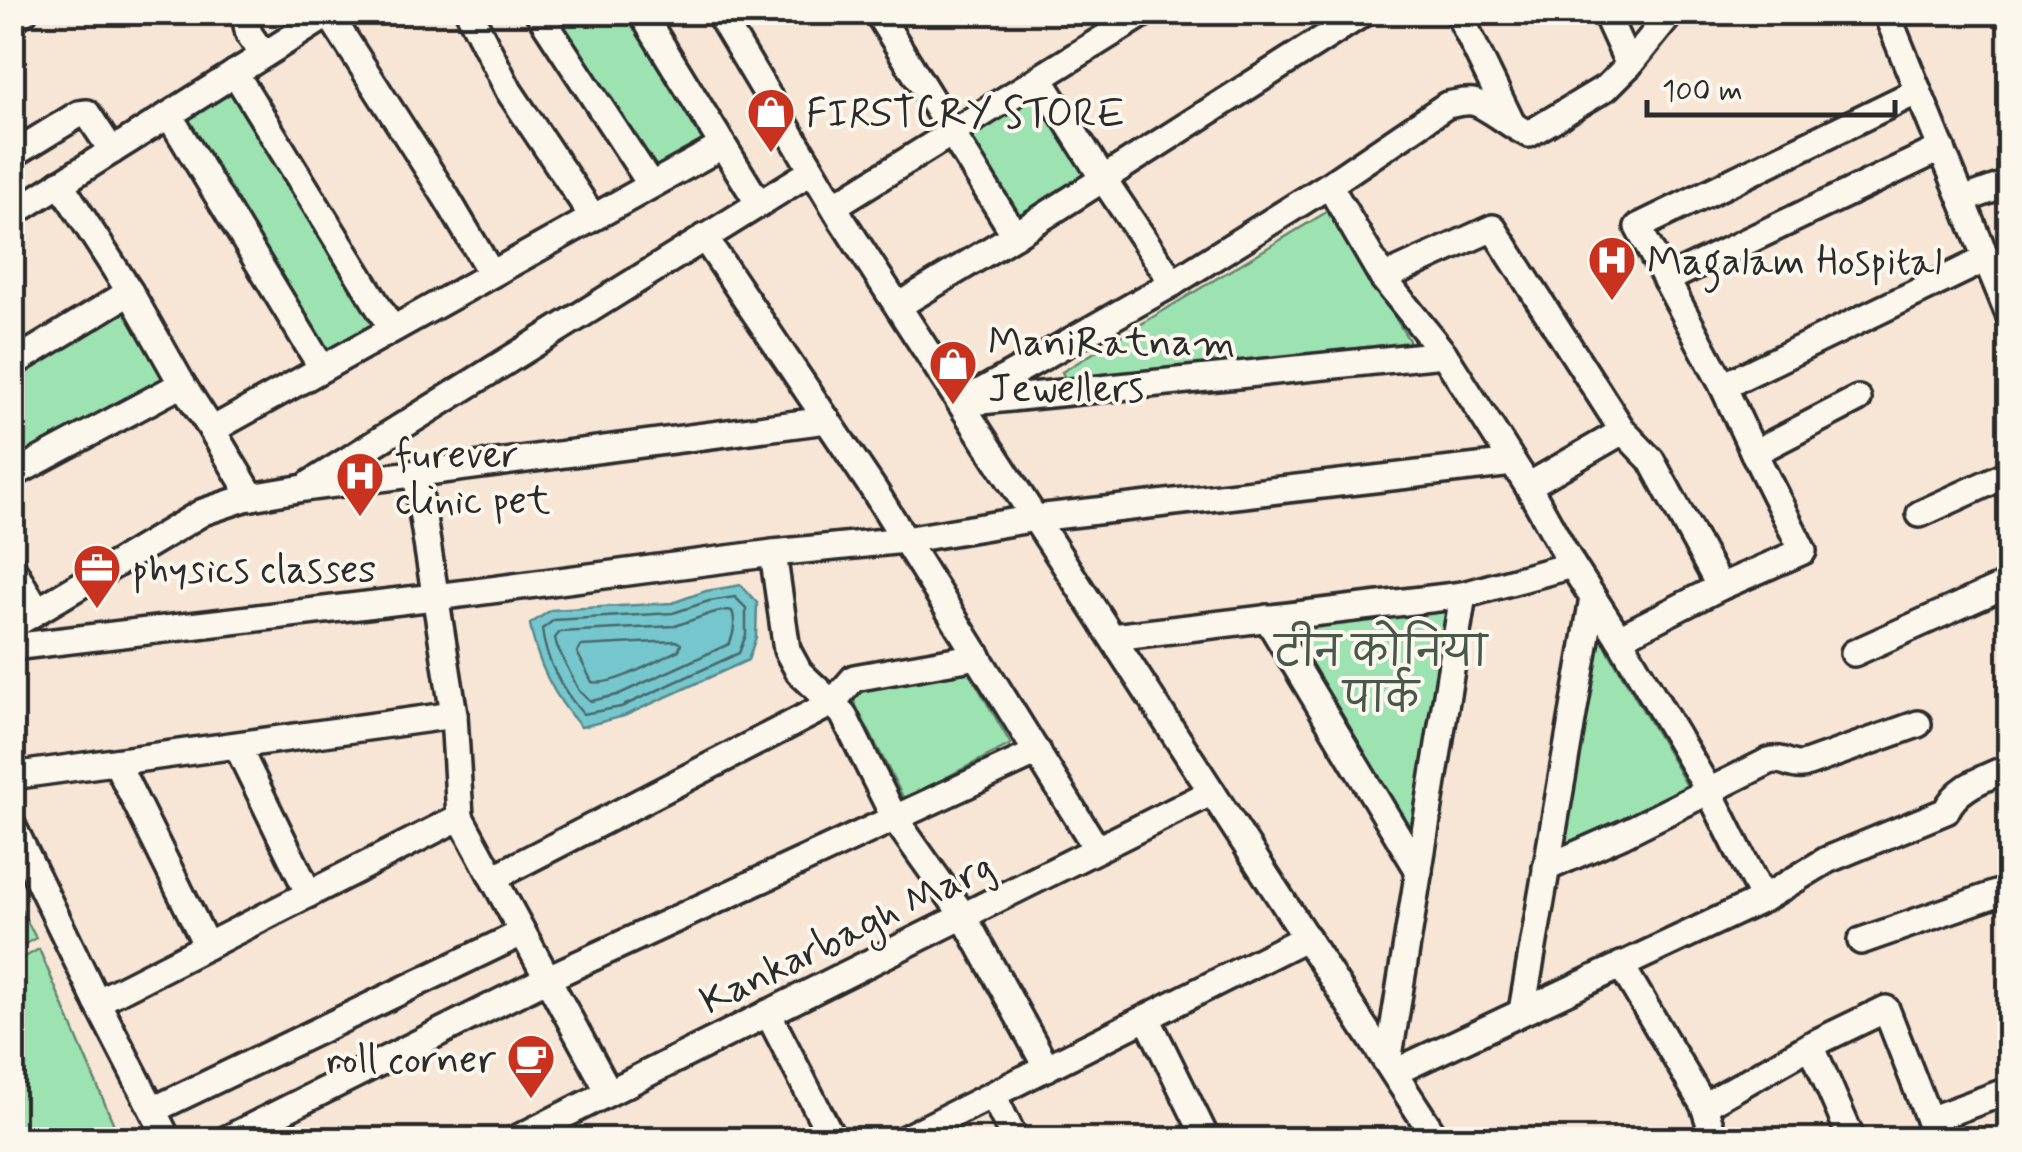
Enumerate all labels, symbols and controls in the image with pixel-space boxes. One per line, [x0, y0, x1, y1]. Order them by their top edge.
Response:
scale bar [1647, 55, 1894, 117]
text: 100 m [1662, 72, 1743, 111]
shop icon: FIRSTCRY STORE [745, 86, 797, 154]
place label: FIRSTCRY STORE [806, 89, 1125, 141]
hospital icon: Magalam Hospital [1586, 234, 1638, 302]
place label: Magalam Hospital [1647, 237, 1942, 293]
place label: ManiRatnam Jewellers [988, 318, 1235, 416]
shop icon: ManiRatnam Jewellers [927, 338, 979, 406]
place label: furever clinic pet [395, 430, 550, 528]
hospital icon: furever clinic pet [334, 450, 386, 518]
office icon: physics classes [71, 542, 123, 610]
place label: physics classes [132, 545, 376, 597]
park label: टीन कोनिया पार्क [1273, 620, 1489, 726]
street label: Kankarbagh Marg [692, 841, 1004, 1031]
cafe icon: roll corner [505, 1032, 557, 1100]
place label: roll corner [326, 1035, 496, 1087]

